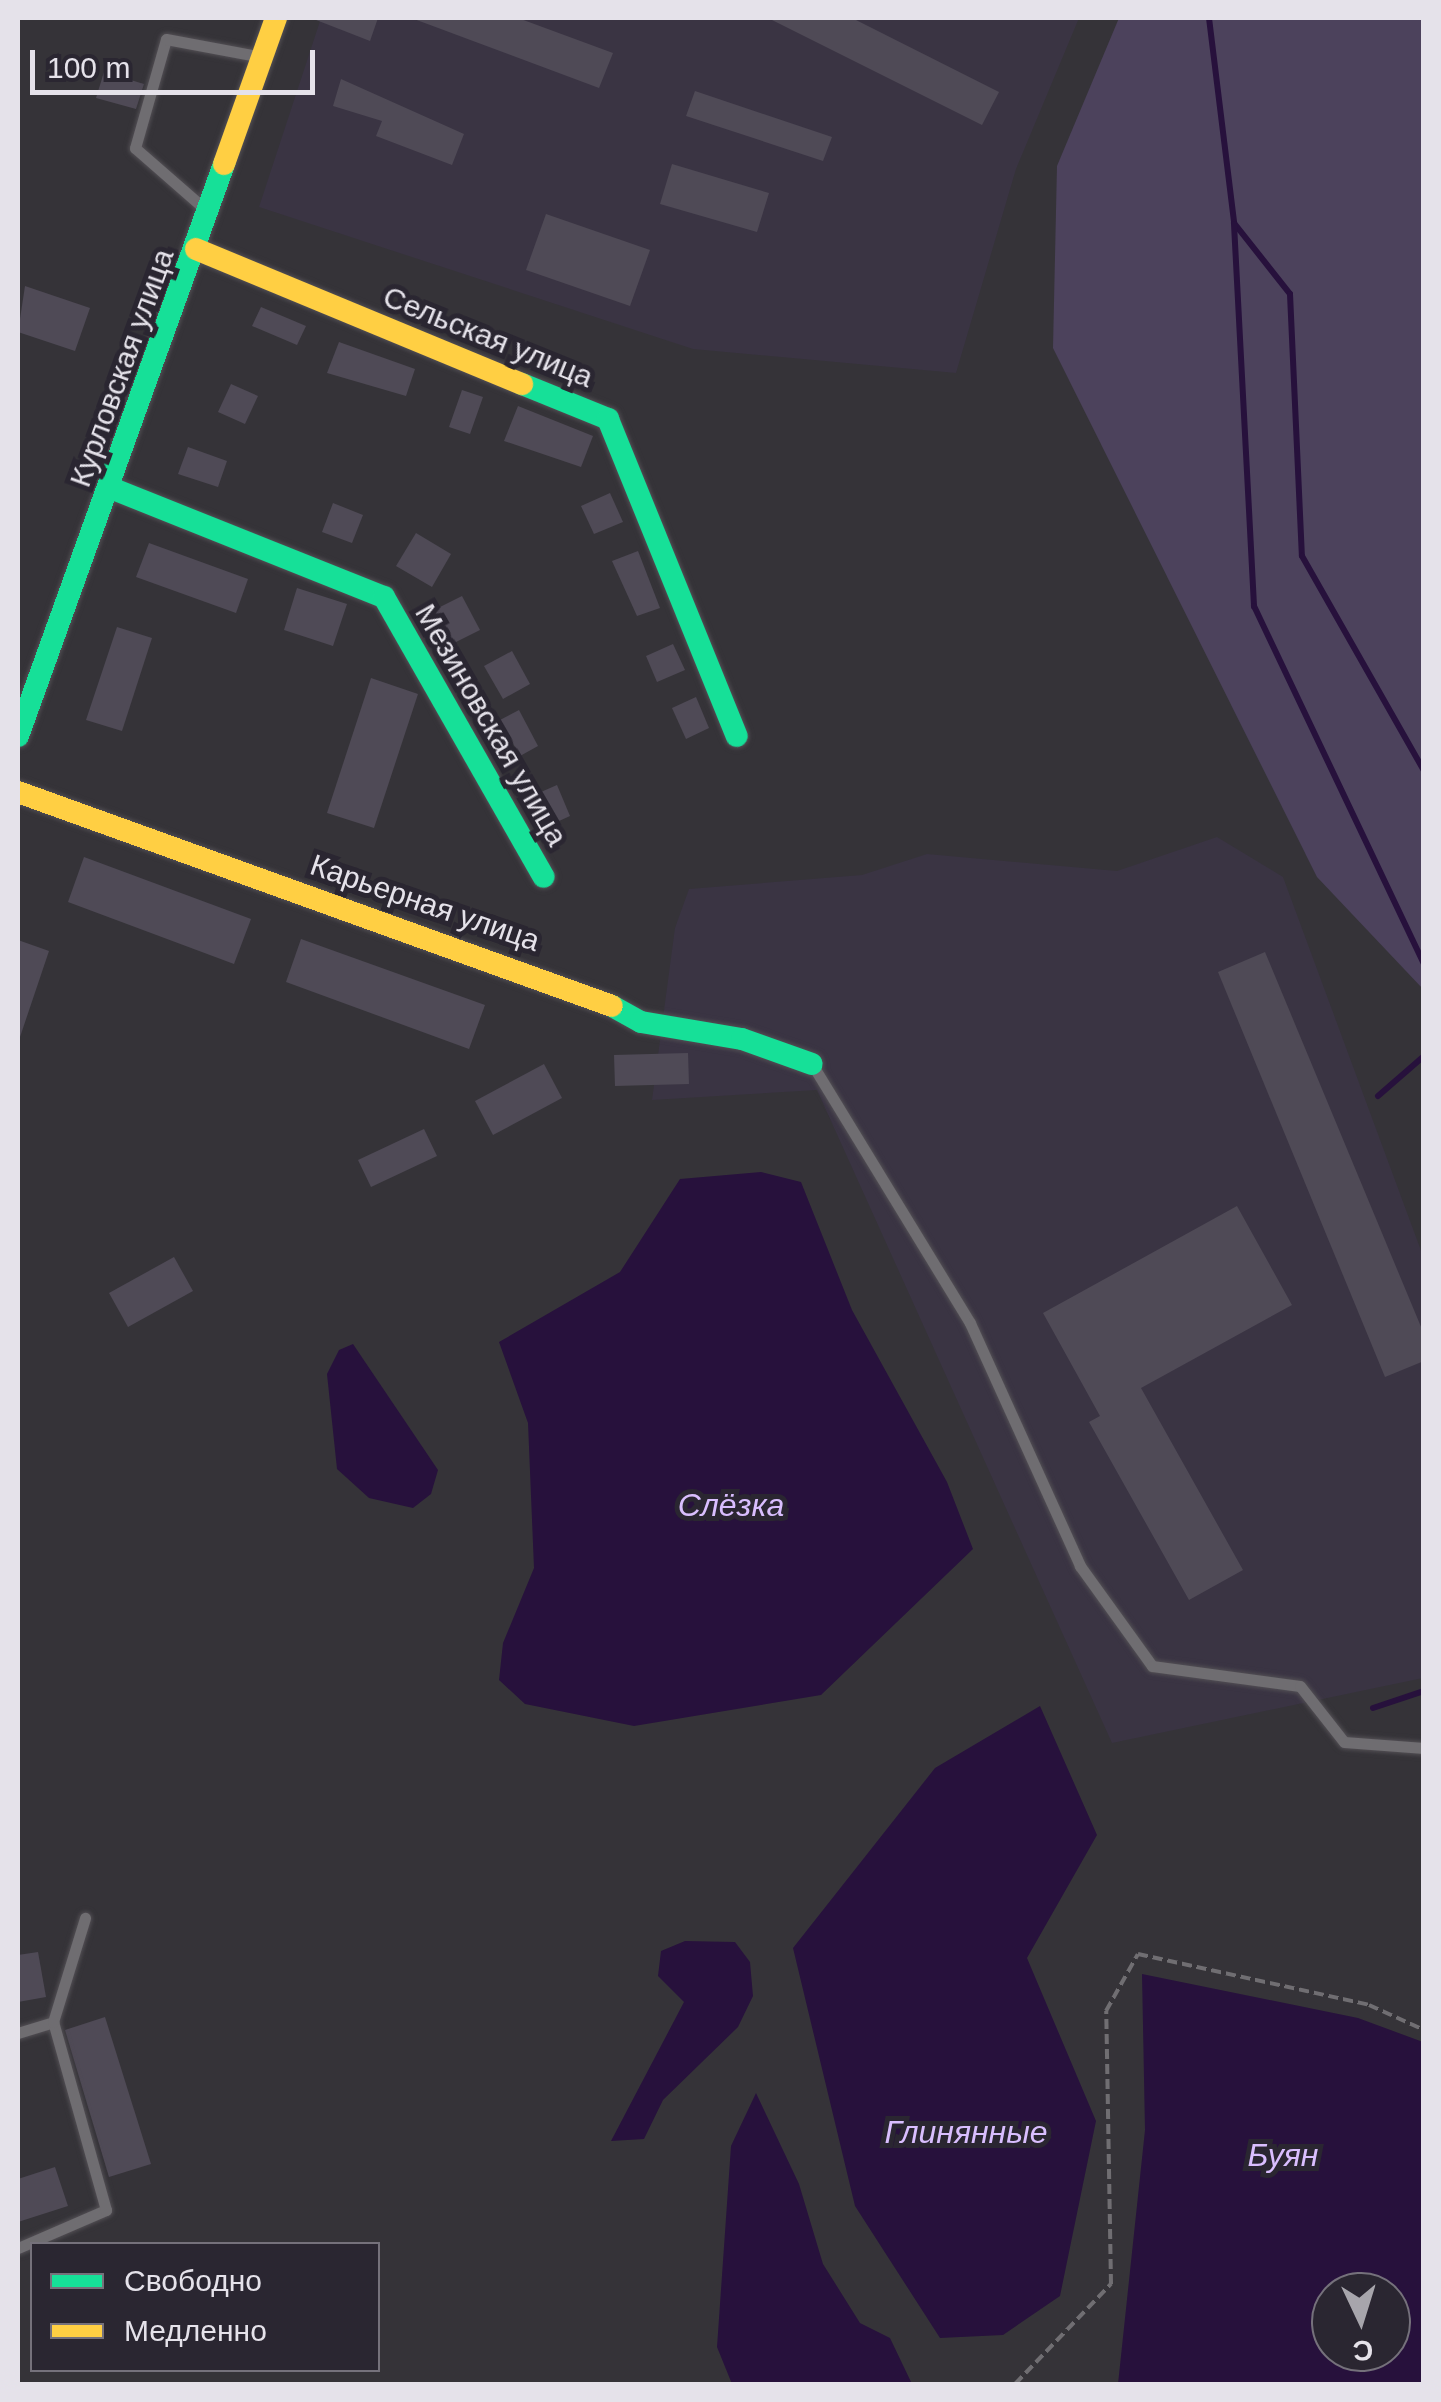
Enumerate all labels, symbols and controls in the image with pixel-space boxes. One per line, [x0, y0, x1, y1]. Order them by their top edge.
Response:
scale bar [35, 30, 320, 92]
text: 100 m [47, 51, 130, 84]
street label: Курловская улица [62, 244, 182, 492]
street label: Сельская улица [378, 279, 598, 395]
street label: Мезиновская улица [407, 598, 575, 852]
street label: Карьерная улица [306, 847, 544, 959]
water label: Слёзка [678, 1486, 784, 1524]
water label: Глинянные [884, 2113, 1048, 2151]
water label: Буян [1248, 2136, 1318, 2174]
legend [30, 2242, 380, 2372]
text: Свободно [124, 2264, 262, 2297]
north arrow [1311, 2272, 1411, 2372]
text: Медленно [124, 2314, 267, 2347]
text: С [1352, 2334, 1374, 2367]

